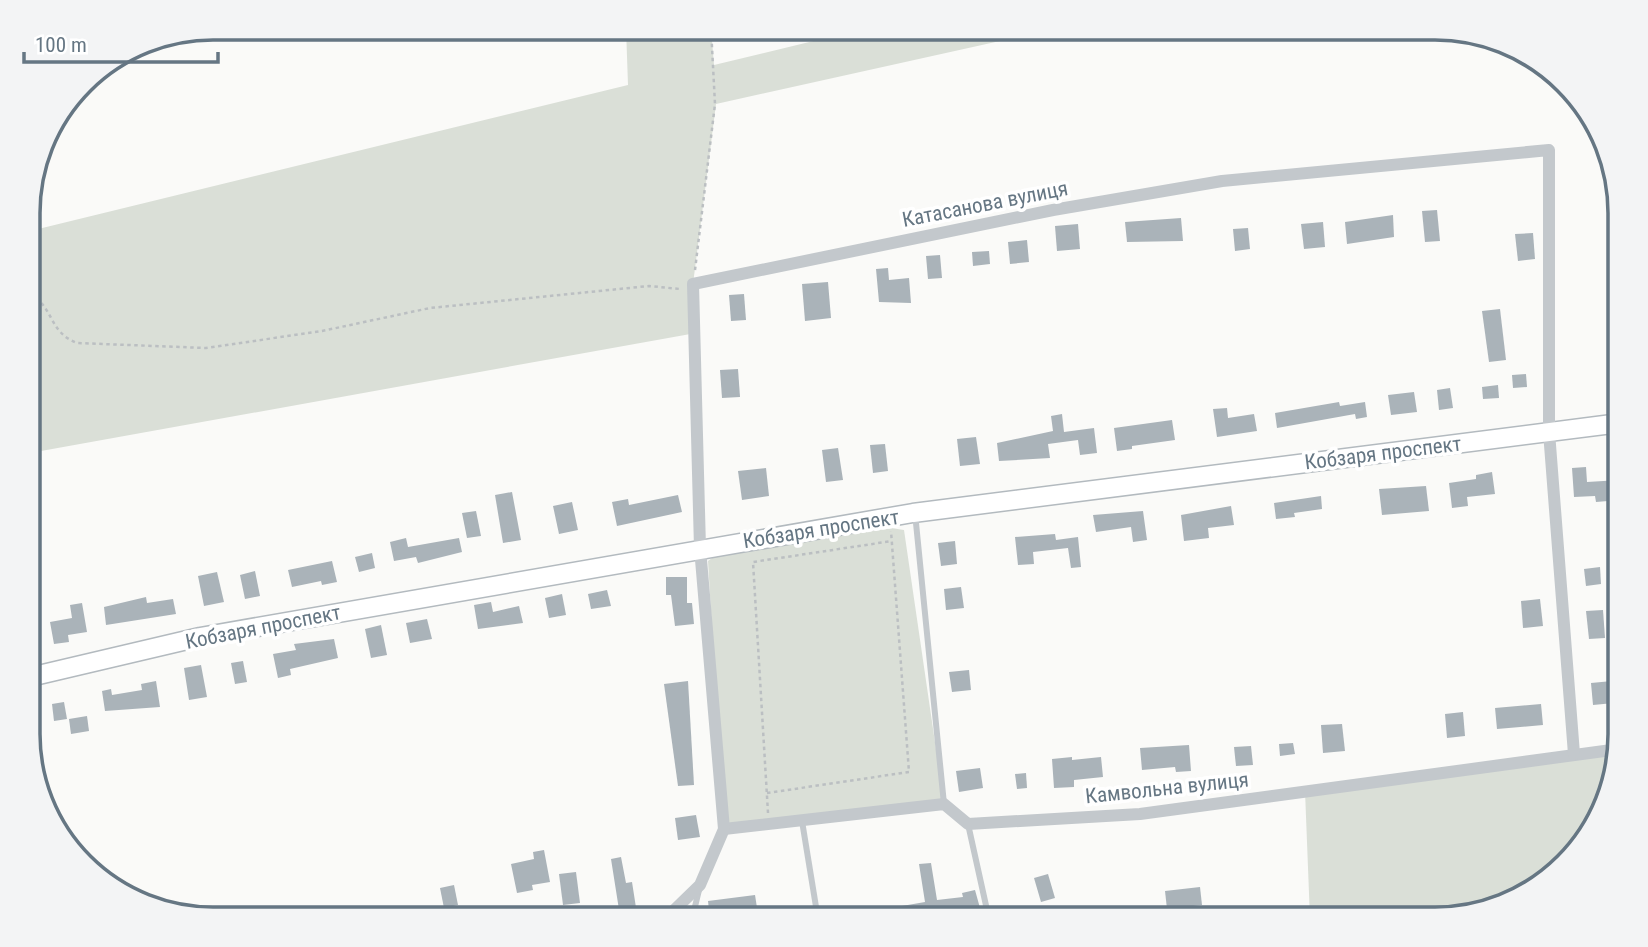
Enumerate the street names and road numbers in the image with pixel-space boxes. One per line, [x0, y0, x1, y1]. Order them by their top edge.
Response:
street label: Катасанова вулиця [900, 176, 1070, 232]
street label: Кобзаря проспект [1303, 431, 1463, 475]
street label: Кобзаря проспект [741, 505, 901, 553]
street label: Кобзаря проспект [183, 600, 343, 654]
street label: Камвольна вулиця [1084, 767, 1250, 809]

